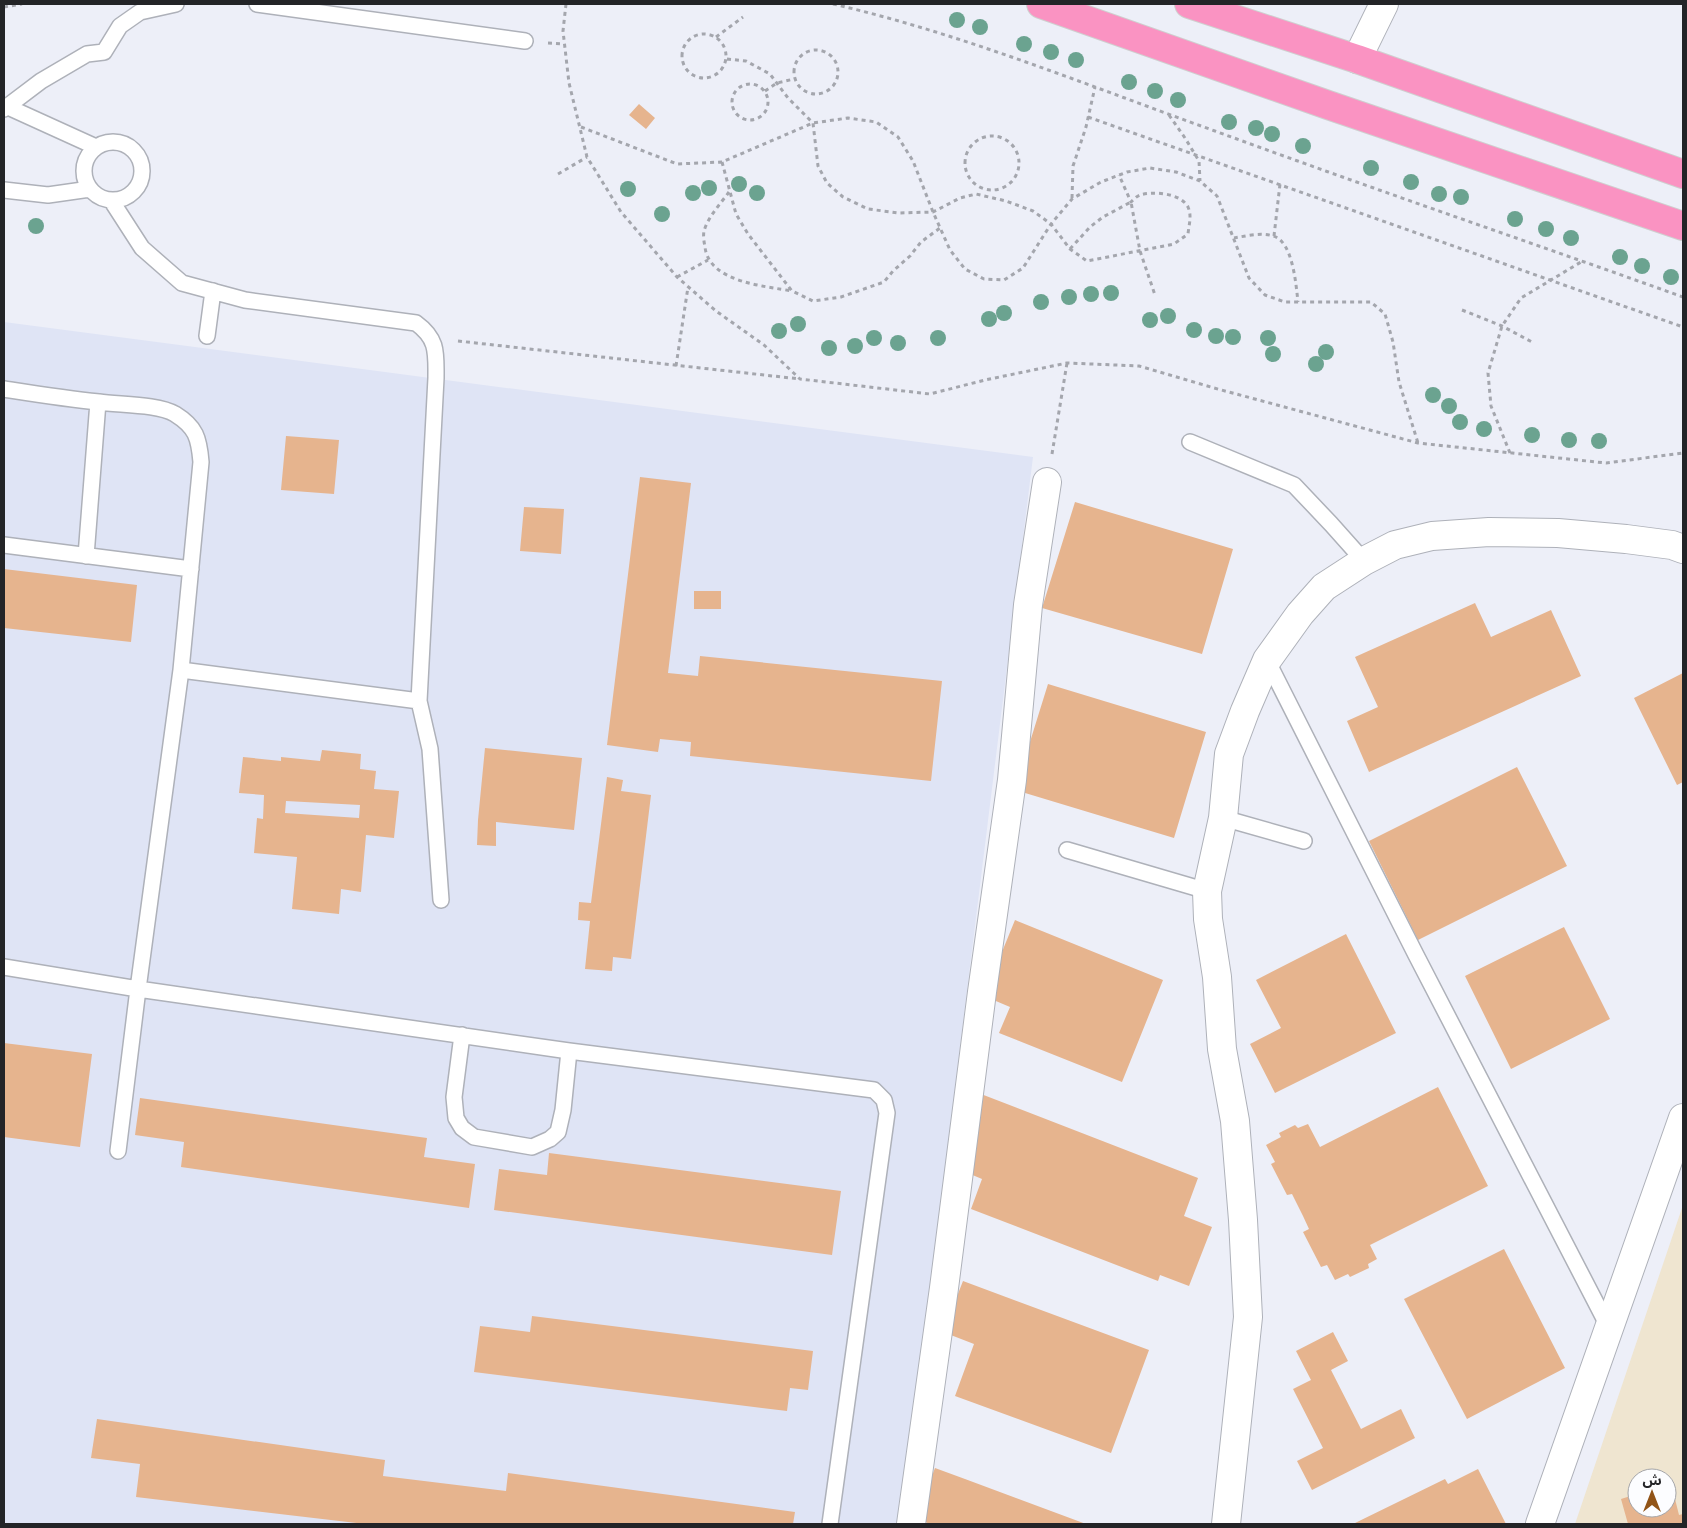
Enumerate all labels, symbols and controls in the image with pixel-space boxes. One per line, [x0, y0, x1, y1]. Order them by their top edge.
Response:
north arrow [1627, 1468, 1677, 1518]
text: ش [1642, 1472, 1662, 1489]

